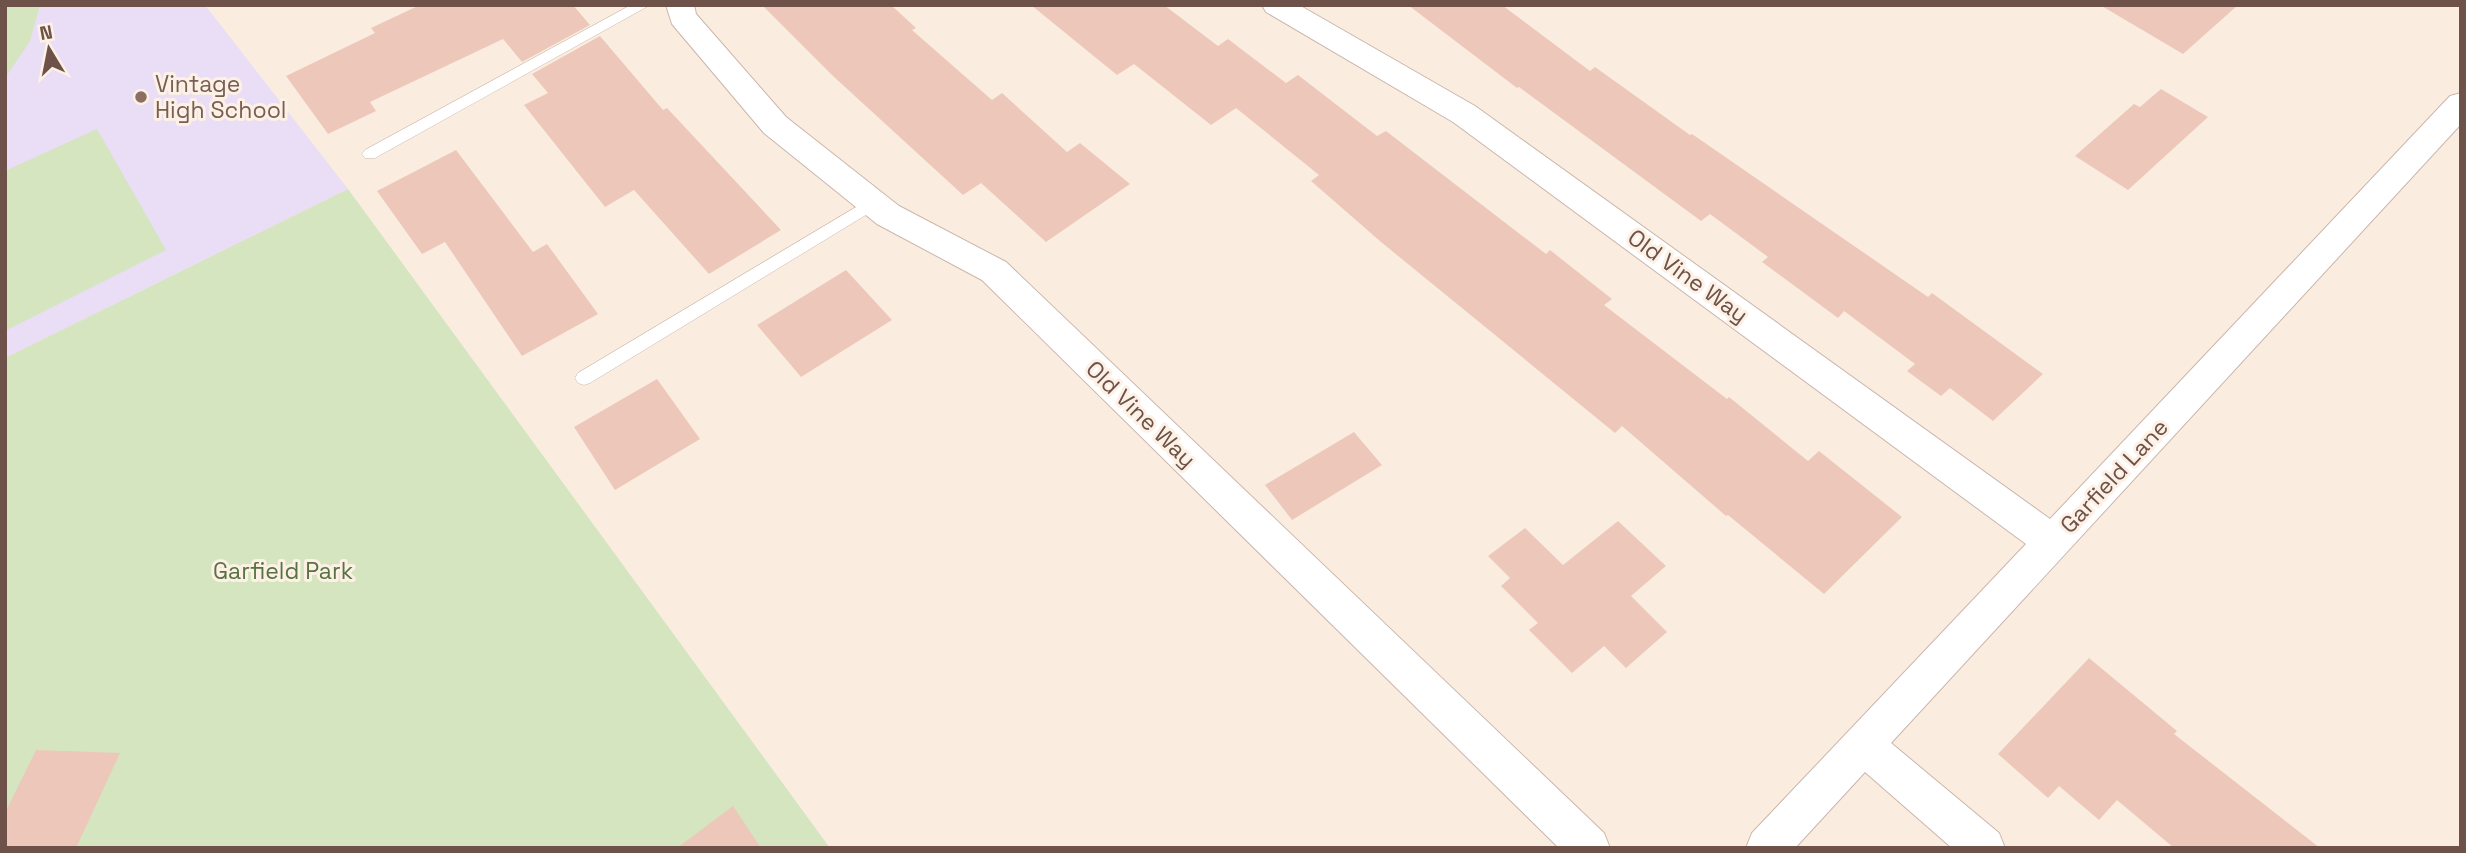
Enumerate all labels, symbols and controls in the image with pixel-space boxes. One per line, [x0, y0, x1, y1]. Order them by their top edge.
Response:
north arrow [14, 14, 84, 84]
text: N [38, 19, 55, 46]
place label: Vintage High School [155, 69, 287, 125]
marker: Vintage High School [133, 89, 149, 105]
street label: Old Vine Way [1622, 222, 1754, 330]
street label: Old Vine Way [1080, 354, 1202, 474]
street label: Garfield Lane [2053, 412, 2175, 540]
park label: Garfield Park [213, 556, 353, 586]

